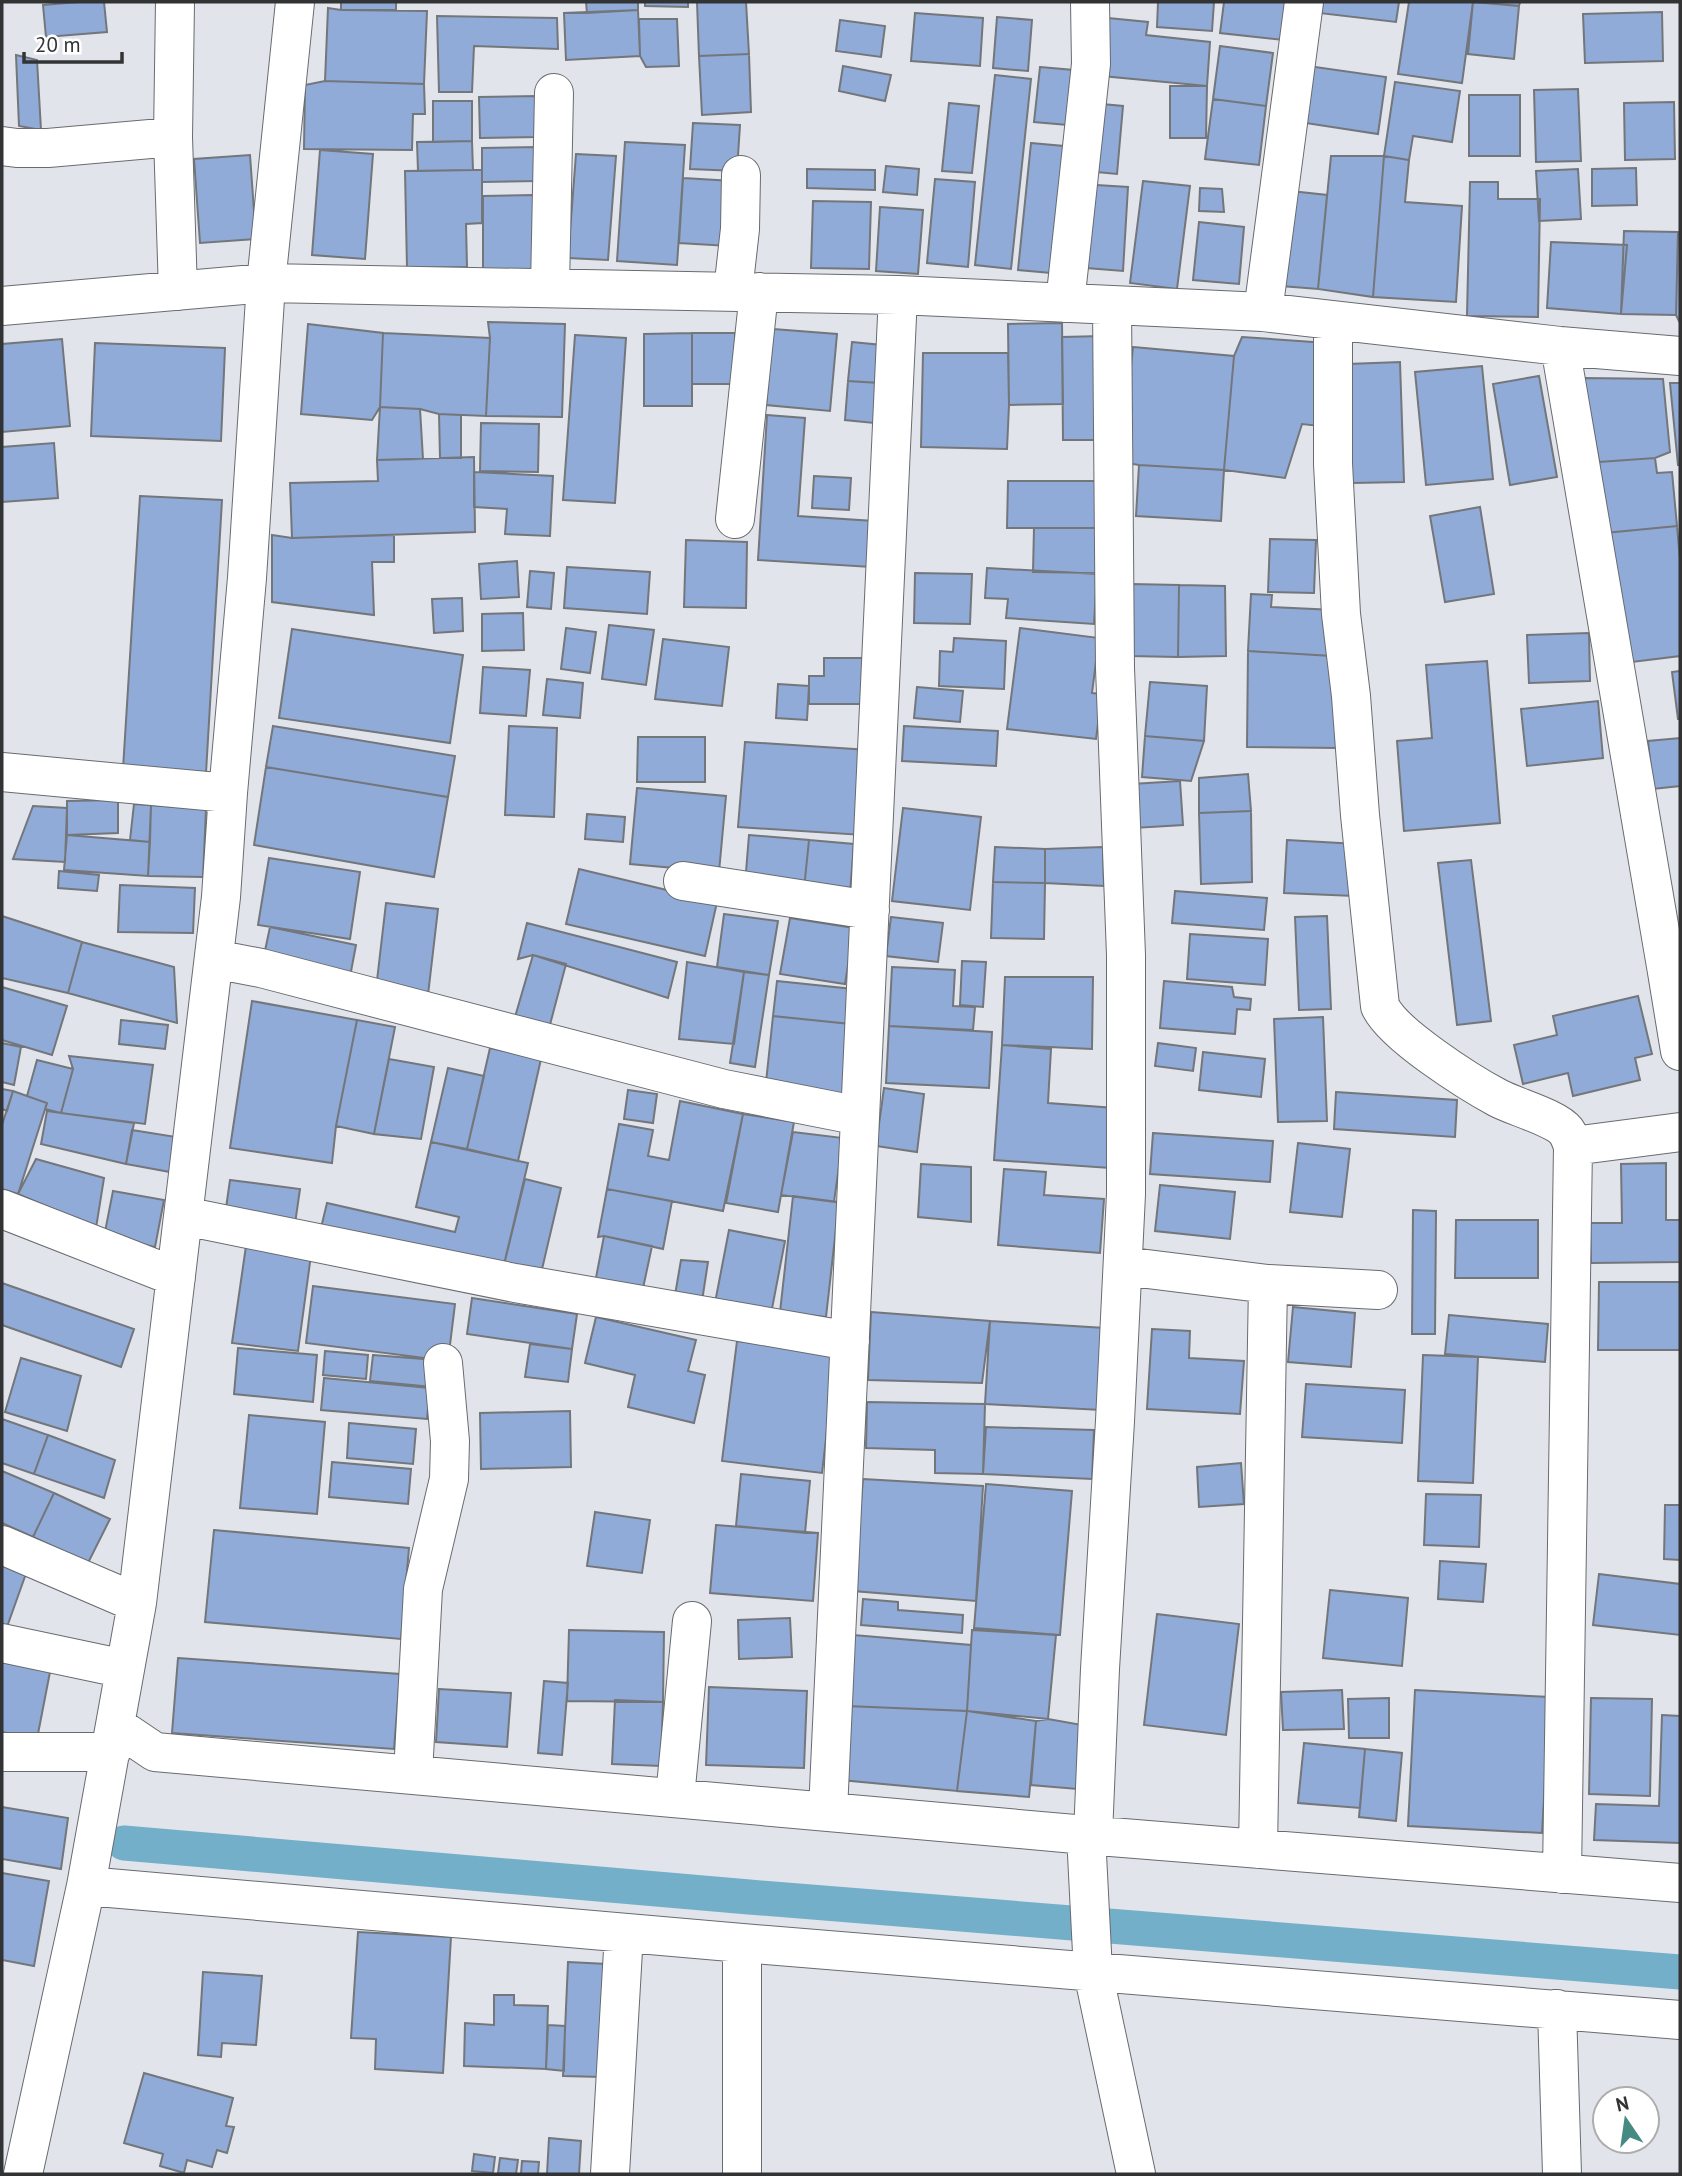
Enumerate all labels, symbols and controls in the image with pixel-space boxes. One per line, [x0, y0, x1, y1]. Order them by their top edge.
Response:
scale bar [24, 21, 122, 65]
text: 20 m [35, 31, 81, 58]
north arrow [1591, 2085, 1661, 2155]
text: N [1613, 2090, 1631, 2117]

